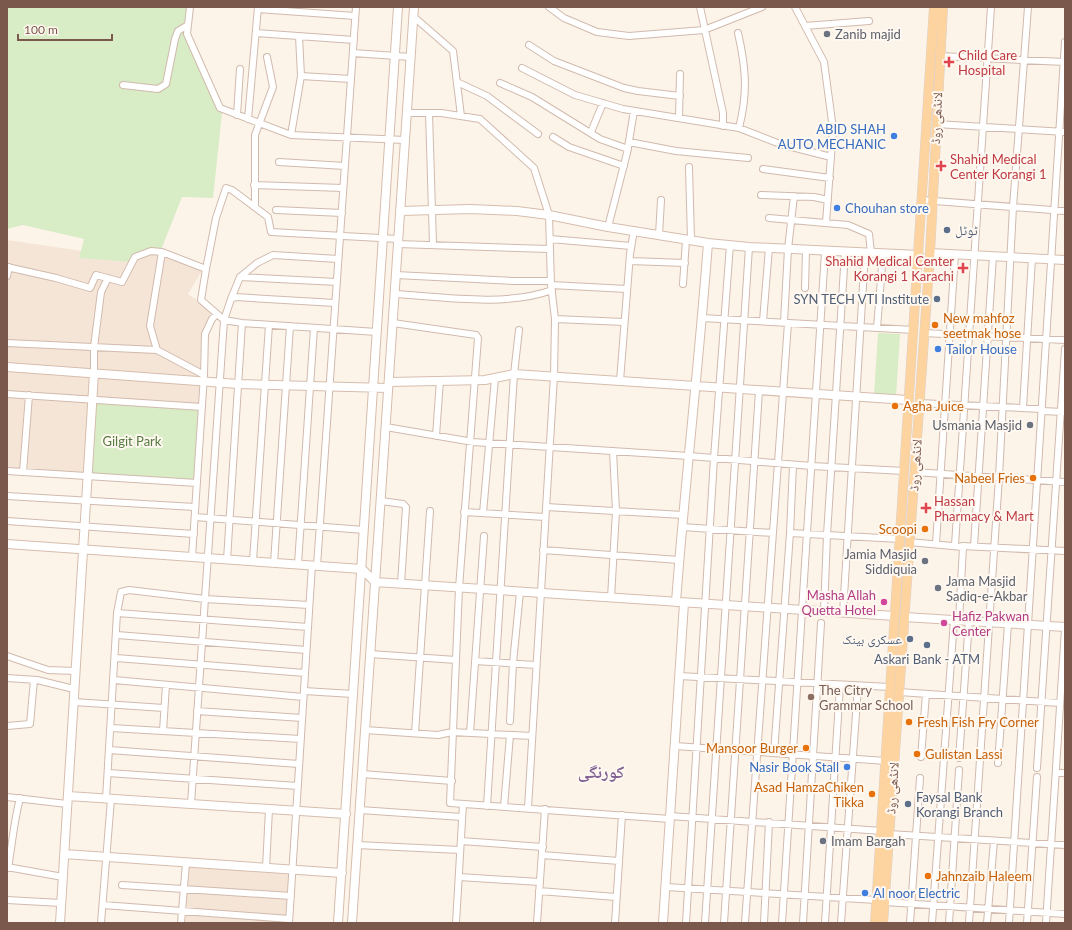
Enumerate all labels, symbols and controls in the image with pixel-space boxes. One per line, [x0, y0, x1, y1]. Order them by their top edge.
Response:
scale bar [18, 16, 112, 42]
text: 100 m [24, 22, 58, 37]
place label: Zanib majid [835, 26, 901, 42]
marker: Zanib majid [822, 29, 832, 39]
place label: Child Care Hospital [958, 47, 1017, 78]
marker: Child Care Hospital [943, 56, 955, 68]
street label: لانڈھی روڈ [927, 91, 946, 144]
place label: ABID SHAH AUTO MECHANIC [778, 121, 886, 152]
marker: ABID SHAH AUTO MECHANIC [889, 131, 899, 141]
place label: Shahid Medical Center Korangi 1 [950, 151, 1046, 182]
marker: Shahid Medical Center Korangi 1 [935, 160, 947, 172]
place label: Chouhan store [845, 200, 929, 216]
marker: Chouhan store [832, 203, 842, 213]
place label: ٹوٹل [955, 222, 978, 239]
marker: ٹوٹل [942, 225, 952, 235]
place label: Shahid Medical Center Korangi 1 Karachi [825, 253, 954, 284]
marker: Shahid Medical Center Korangi 1 Karachi [957, 262, 969, 274]
place label: SYN TECH VTI Institute [793, 291, 929, 307]
marker: SYN TECH VTI Institute [932, 294, 942, 304]
place label: New mahfoz seetmak hose [943, 310, 1021, 341]
marker: New mahfoz seetmak hose [930, 320, 940, 330]
place label: Tailor House [946, 341, 1017, 357]
marker: Tailor House [933, 344, 943, 354]
place label: Agha Juice [903, 398, 964, 414]
marker: Agha Juice [890, 401, 900, 411]
place label: Usmania Masjid [932, 417, 1022, 433]
marker: Usmania Masjid [1025, 420, 1035, 430]
park label: Gilgit Park [103, 433, 162, 449]
street label: لانڈھی روڈ [905, 438, 926, 491]
place label: Nabeel Fries [954, 470, 1025, 486]
marker: Nabeel Fries [1028, 473, 1038, 483]
place label: Hassan Pharmacy & Mart [934, 493, 1034, 524]
marker: Hassan Pharmacy & Mart [921, 503, 931, 513]
place label: Scoopi [879, 521, 917, 537]
marker: Scoopi [920, 524, 930, 534]
place label: Jamia Masjid Siddiquia [844, 546, 917, 577]
marker: Jamia Masjid Siddiquia [920, 556, 930, 566]
place label: Jama Masjid Sadiq-e-Akbar [946, 573, 1028, 604]
marker: Jama Masjid Sadiq-e-Akbar [933, 583, 943, 593]
place label: Masha Allah Quetta Hotel [801, 587, 876, 618]
marker: Masha Allah Quetta Hotel [879, 597, 889, 607]
place label: Hafiz Pakwan Center [952, 608, 1029, 639]
marker: Hafiz Pakwan Center [939, 618, 949, 628]
place label: عسکری بینک [842, 631, 902, 648]
marker: عسکری بینک [905, 634, 915, 644]
marker: Askari Bank - ATM [922, 640, 932, 650]
place label: Askari Bank - ATM [874, 651, 980, 667]
place label: The Citry Grammar School [819, 682, 913, 713]
marker: The Citry Grammar School [806, 692, 816, 702]
place label: Fresh Fish Fry Corner [917, 714, 1039, 730]
marker: Fresh Fish Fry Corner [904, 717, 914, 727]
place label: Mansoor Burger [706, 740, 798, 756]
marker: Mansoor Burger [801, 743, 811, 753]
place label: Gulistan Lassi [925, 746, 1003, 762]
marker: Gulistan Lassi [912, 749, 922, 759]
place label: Nasir Book Stall [749, 759, 839, 775]
district label: کورنگی [578, 761, 625, 782]
street label: لانڈھی روڈ [882, 761, 903, 814]
marker: Nasir Book Stall [842, 762, 852, 772]
place label: Asad HamzaChiken Tikka [754, 779, 864, 810]
marker: Asad HamzaChiken Tikka [867, 789, 877, 799]
place label: Faysal Bank Korangi Branch [916, 789, 1003, 820]
marker: Faysal Bank Korangi Branch [903, 799, 913, 809]
place label: Imam Bargah [831, 833, 906, 849]
marker: Imam Bargah [818, 836, 828, 846]
place label: Jahnzaib Haleem [936, 868, 1032, 884]
marker: Jahnzaib Haleem [923, 871, 933, 881]
place label: Al noor Electric [873, 885, 960, 901]
marker: Al noor Electric [860, 888, 870, 898]

